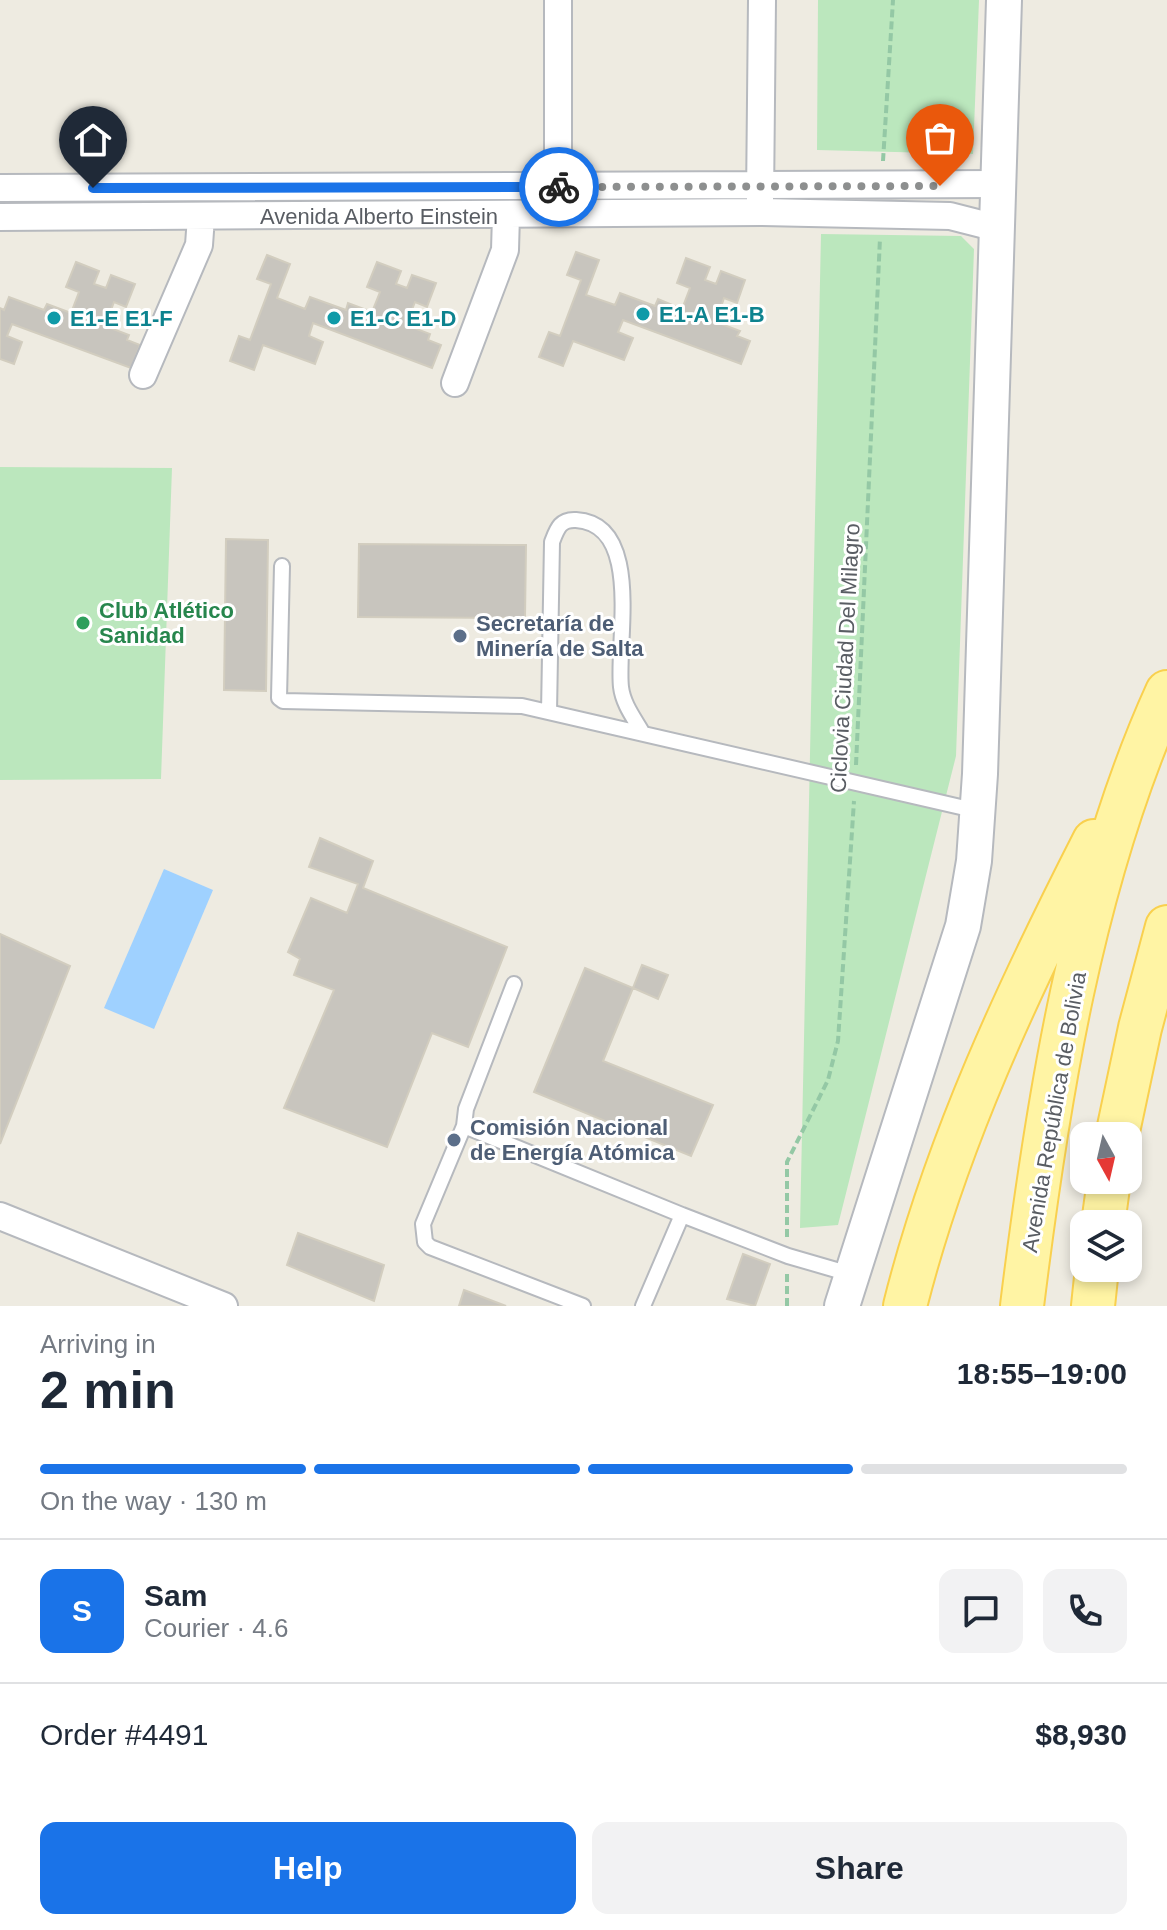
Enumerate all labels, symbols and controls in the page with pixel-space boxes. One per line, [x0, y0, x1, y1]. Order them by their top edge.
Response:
pin [906, 104, 974, 186]
pin [59, 106, 127, 188]
icon: bag [918, 116, 962, 160]
icon: home [71, 118, 115, 162]
courier [519, 147, 599, 227]
icon: bike [537, 165, 581, 209]
street label: Avenida Alberto Einstein [260, 204, 498, 229]
place label: E1-A E1-B [659, 302, 765, 327]
marker: E1-A E1-B [634, 305, 652, 323]
place label: E1-E E1-F [70, 306, 173, 331]
place label: E1-C E1-D [350, 306, 456, 331]
marker: E1-E E1-F [45, 309, 63, 327]
marker: E1-C E1-D [325, 309, 343, 327]
street label: Ciclovia Ciudad Del Milagro [825, 522, 865, 794]
place label: Club Atlético Sanidad [99, 598, 234, 648]
place label: Secretaría de Minería de Salta [476, 611, 644, 661]
marker: Club Atlético Sanidad [74, 614, 92, 632]
marker: Secretaría de Minería de Salta [451, 627, 469, 645]
street label: Avenida República de Bolivia [1017, 969, 1091, 1254]
place label: Comisión Nacional de Energía Atómica [470, 1115, 675, 1165]
north arrow [1070, 1122, 1142, 1194]
map controls [1070, 1122, 1142, 1282]
marker: Comisión Nacional de Energía Atómica [445, 1131, 463, 1149]
button: layers [1070, 1210, 1142, 1282]
text: Arriving in [40, 1329, 156, 1359]
text: 18:55–19:00 [957, 1357, 1127, 1390]
text: 2 min [40, 1361, 176, 1419]
text: On the way · 130 m [40, 1486, 267, 1516]
button: chat [939, 1569, 1023, 1653]
button: phone [1043, 1569, 1127, 1653]
text: Sam [144, 1579, 207, 1612]
text: S [72, 1594, 92, 1627]
text: Courier · 4.6 [144, 1613, 289, 1643]
text: Order #4491 [40, 1718, 208, 1751]
text: $8,930 [1035, 1718, 1127, 1751]
button: Help [40, 1822, 576, 1914]
button: Share [592, 1822, 1127, 1914]

